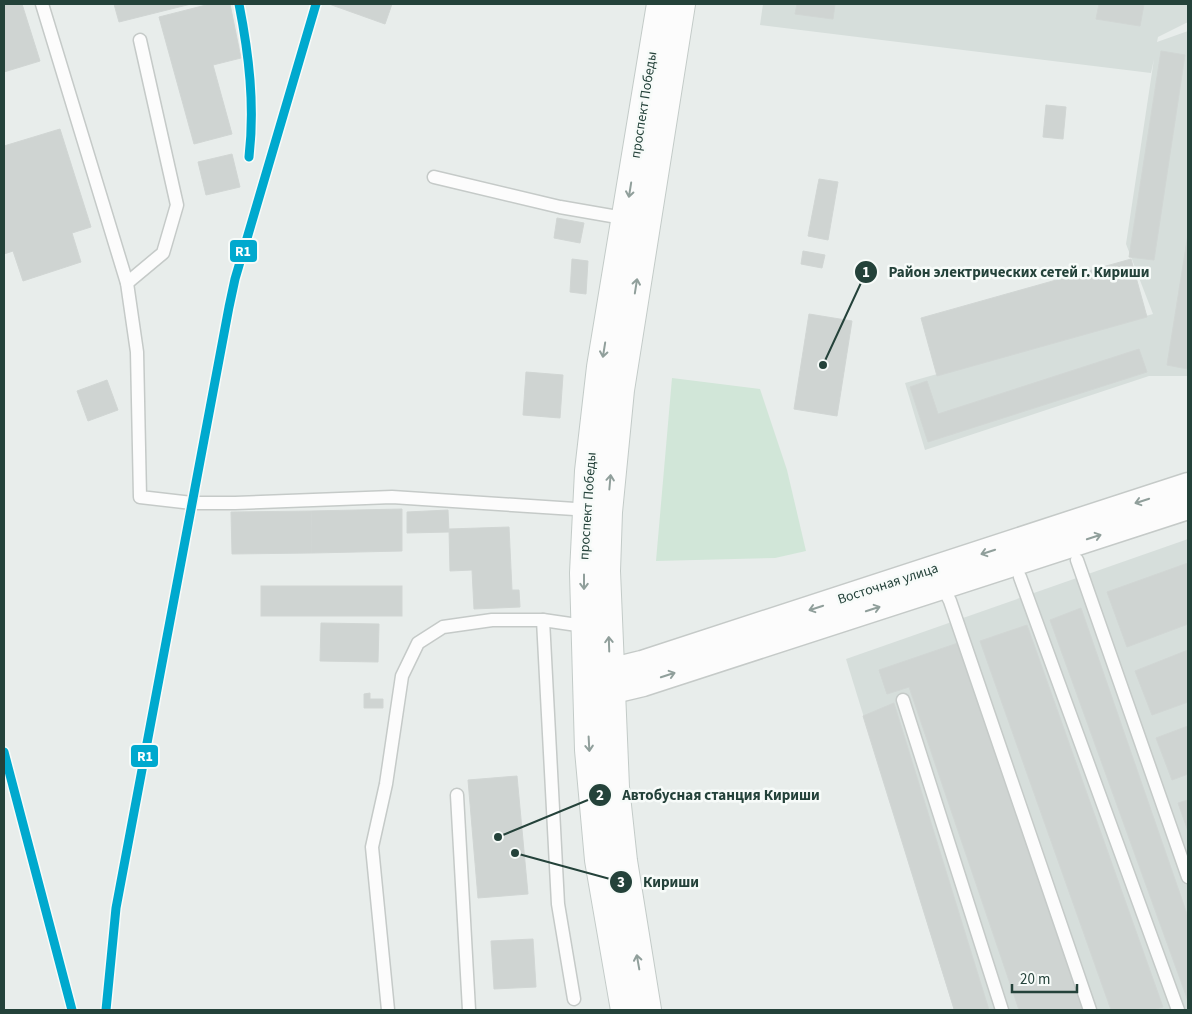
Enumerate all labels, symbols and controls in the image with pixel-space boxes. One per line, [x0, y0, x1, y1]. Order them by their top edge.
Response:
street label: проспект Победы [626, 50, 662, 160]
one-way arrow [624, 182, 634, 198]
line badge: R1 [229, 239, 258, 263]
text: R1 [235, 242, 251, 262]
callout: Район электрических сетей г. Кириши [853, 257, 1159, 287]
text: 1 [862, 262, 870, 283]
text: Район электрических сетей г. Кириши [888, 262, 1150, 283]
one-way arrow [631, 278, 641, 294]
one-way arrow [599, 342, 609, 358]
street label: проспект Победы [574, 451, 602, 561]
one-way arrow [606, 474, 615, 490]
one-way arrow [1134, 497, 1150, 507]
one-way arrow [1085, 532, 1101, 542]
one-way arrow [980, 548, 996, 557]
street label: Восточная улица [835, 558, 941, 610]
one-way arrow [579, 574, 589, 590]
one-way arrow [809, 603, 825, 613]
one-way arrow [864, 604, 880, 614]
one-way arrow [604, 636, 614, 652]
one-way arrow [660, 670, 676, 680]
one-way arrow [584, 736, 594, 752]
line badge: R1 [130, 744, 159, 768]
text: R1 [137, 747, 153, 767]
callout: Автобусная станция Кириши [587, 780, 830, 810]
text: 2 [596, 785, 604, 806]
text: Автобусная станция Кириши [621, 785, 820, 806]
callout: Кириши [608, 867, 709, 897]
text: 3 [617, 872, 625, 893]
text: Кириши [643, 872, 699, 893]
one-way arrow [633, 955, 643, 971]
scale bar [1012, 962, 1077, 994]
text: 20 m [1020, 969, 1050, 990]

